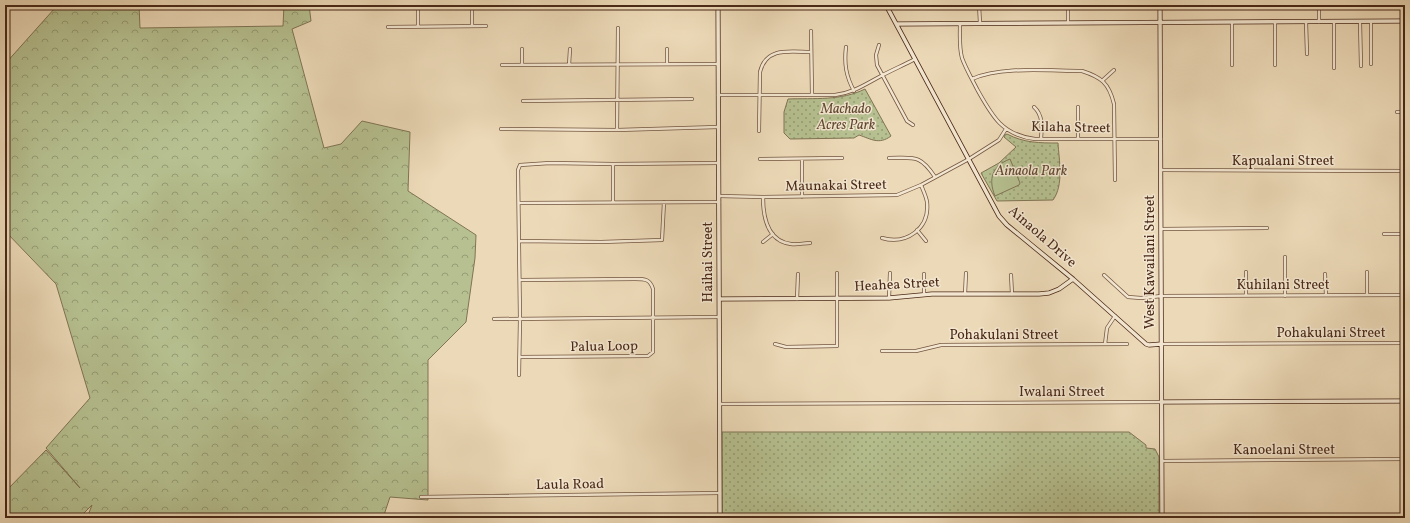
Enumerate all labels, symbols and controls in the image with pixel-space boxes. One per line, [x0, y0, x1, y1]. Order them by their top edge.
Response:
park label: Machado Acres Park [816, 100, 876, 135]
street label: Kilaha Street [1031, 118, 1111, 138]
street label: Kapualani Street [1232, 152, 1334, 171]
park label: Ainaola Park [994, 162, 1068, 181]
street label: Maunakai Street [785, 176, 887, 196]
street label: West Kawailani Street [1141, 195, 1160, 329]
street label: Ainaola Drive [1004, 202, 1081, 272]
street label: Haihai Street [699, 222, 718, 302]
street label: Heahea Street [854, 273, 940, 297]
street label: Kuhilani Street [1236, 276, 1330, 295]
street label: Pohakulani Street [1276, 324, 1386, 343]
street label: Pohakulani Street [949, 326, 1059, 345]
street label: Palua Loop [570, 337, 638, 357]
street label: Iwalani Street [1019, 383, 1105, 402]
street label: Kanoelani Street [1233, 441, 1335, 460]
street label: Laula Road [536, 475, 604, 495]

